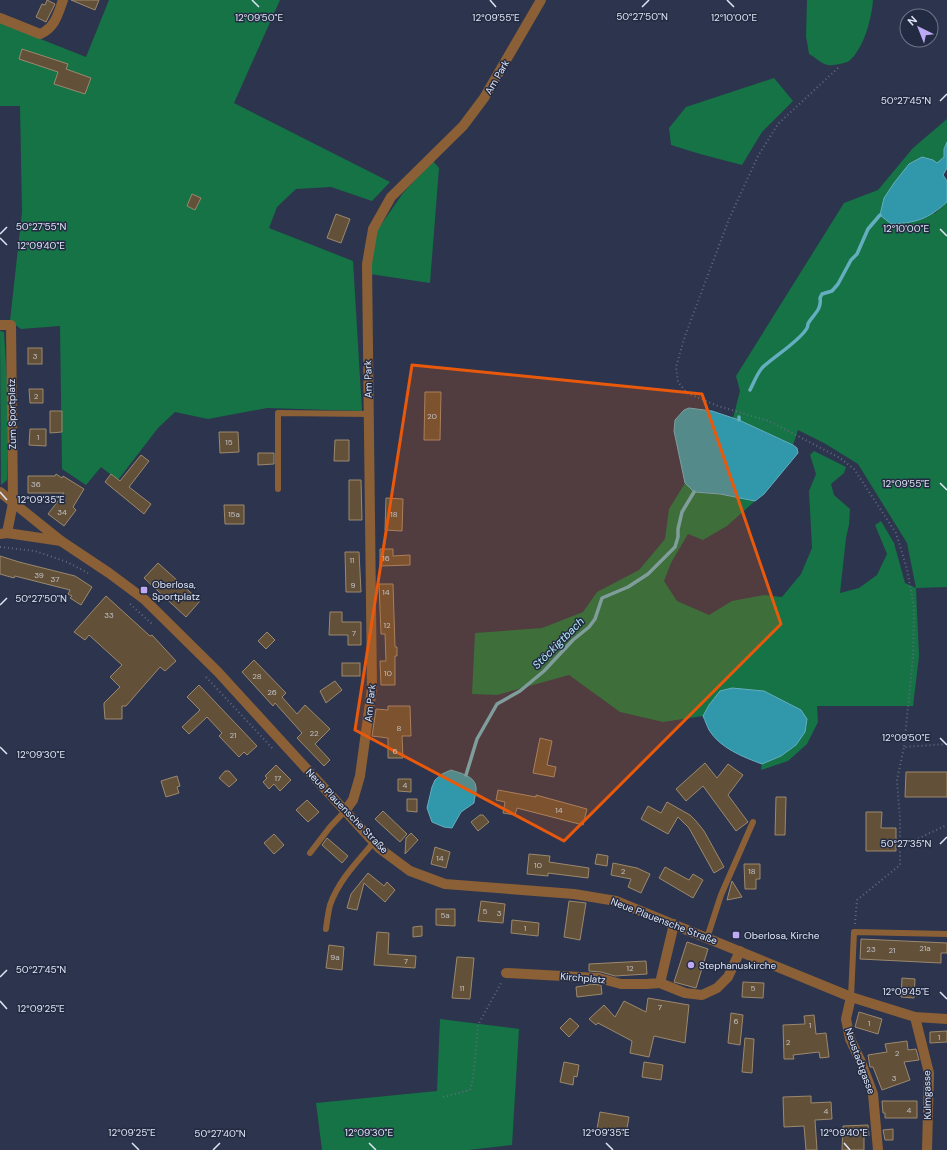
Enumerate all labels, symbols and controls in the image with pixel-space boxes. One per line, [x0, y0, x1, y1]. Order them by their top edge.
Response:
north arrow [899, 8, 939, 48]
text: 50°27'50"N [616, 10, 668, 23]
text: 12°09'50"E [235, 11, 283, 24]
text: 12°09'55"E [472, 11, 520, 24]
text: 12°10'00"E [711, 11, 757, 24]
text: N [904, 13, 920, 29]
street label: Am Park [482, 57, 512, 97]
text: 50°27'45"N [881, 94, 931, 107]
text: 50°27'55"N [16, 220, 66, 233]
text: 12°10'00"E [883, 222, 929, 235]
text: 12°09'40"E [17, 239, 65, 252]
house number: 3 [33, 351, 38, 361]
street label: Am Park [361, 360, 375, 398]
street label: Zum Sportplatz [5, 378, 19, 449]
house number: 2 [34, 391, 39, 401]
house number: 20 [427, 411, 438, 421]
house number: 1 [37, 432, 39, 442]
house number: 15 [225, 437, 233, 447]
text: 12°09'55"E [882, 477, 930, 490]
house number: 36 [31, 479, 41, 489]
text: 12°09'35"E [17, 493, 65, 506]
house number: 34 [57, 507, 67, 517]
house number: 15a [228, 509, 240, 519]
house number: 18 [390, 509, 398, 519]
house number: 16 [382, 553, 390, 563]
house number: 11 [350, 555, 355, 565]
house number: 39 [34, 570, 44, 580]
house number: 37 [51, 574, 59, 584]
place label: Oberlosa, Sportplatz [152, 578, 200, 603]
house number: 9 [350, 580, 356, 590]
marker: Oberlosa, Sportplatz [139, 585, 149, 595]
house number: 14 [382, 587, 390, 597]
text: 50°27'50"N [15, 592, 67, 605]
house number: 33 [104, 610, 114, 620]
water label: Stöckigtbach [529, 614, 587, 672]
house number: 12 [383, 620, 391, 630]
house number: 7 [352, 628, 356, 638]
house number: 10 [384, 668, 393, 678]
house number: 28 [252, 671, 262, 681]
street label: Am Park [362, 683, 378, 723]
house number: 26 [267, 687, 277, 697]
house number: 8 [397, 723, 402, 733]
house number: 22 [309, 728, 319, 738]
house number: 21 [229, 730, 237, 740]
text: 12°09'50"E [882, 731, 930, 744]
house number: 6 [392, 746, 398, 756]
text: 12°09'30"E [17, 748, 66, 761]
street label: Neue Plauensche Straße [303, 766, 391, 856]
house number: 17 [275, 773, 281, 783]
house number: 4 [403, 780, 408, 790]
house number: 14 [555, 805, 563, 815]
text: 50°27'35"N [881, 837, 932, 850]
house number: 14 [436, 853, 444, 863]
house number: 10 [534, 860, 543, 870]
house number: 2 [621, 866, 626, 876]
house number: 18 [748, 866, 756, 876]
street label: Neue Plauensche Straße [609, 895, 719, 947]
house number: 5 [483, 906, 488, 916]
house number: 3 [497, 908, 502, 918]
house number: 5a [440, 910, 450, 920]
house number: 1 [524, 923, 526, 933]
place label: Oberlosa, Kirche [744, 929, 820, 942]
marker: Oberlosa, Kirche [731, 930, 741, 940]
house number: 21a [919, 943, 931, 953]
house number: 23 [866, 944, 876, 954]
house number: 21 [888, 945, 896, 955]
house number: 9a [330, 952, 340, 962]
house number: 7 [404, 956, 408, 966]
place label: Stephanuskirche [699, 959, 777, 972]
marker: Stephanuskirche [686, 960, 696, 970]
text: 50°27'45"N [16, 963, 66, 976]
house number: 12 [626, 963, 634, 973]
street label: Kirchplatz [560, 970, 607, 986]
house number: 11 [460, 983, 465, 993]
house number: 5 [751, 983, 756, 993]
text: 12°09'45"E [882, 985, 930, 998]
text: 12°09'25"E [17, 1002, 65, 1015]
house number: 7 [658, 1002, 662, 1012]
house number: 6 [733, 1016, 739, 1026]
house number: 1 [868, 1018, 870, 1028]
house number: 1 [809, 1020, 811, 1030]
street label: Neustadtgasse [842, 1026, 878, 1096]
house number: 1 [938, 1032, 940, 1042]
house number: 2 [786, 1037, 791, 1047]
house number: 2 [895, 1048, 900, 1058]
street label: Kulmgasse [920, 1070, 934, 1120]
house number: 3 [892, 1073, 897, 1083]
house number: 4 [907, 1105, 912, 1115]
house number: 4 [824, 1106, 829, 1116]
text: 12°09'25"E [108, 1126, 156, 1139]
text: 12°09'30"E [345, 1126, 394, 1139]
text: 12°09'35"E [582, 1126, 630, 1139]
text: 12°09'40"E [820, 1126, 868, 1139]
text: 50°27'40"N [194, 1127, 246, 1140]

